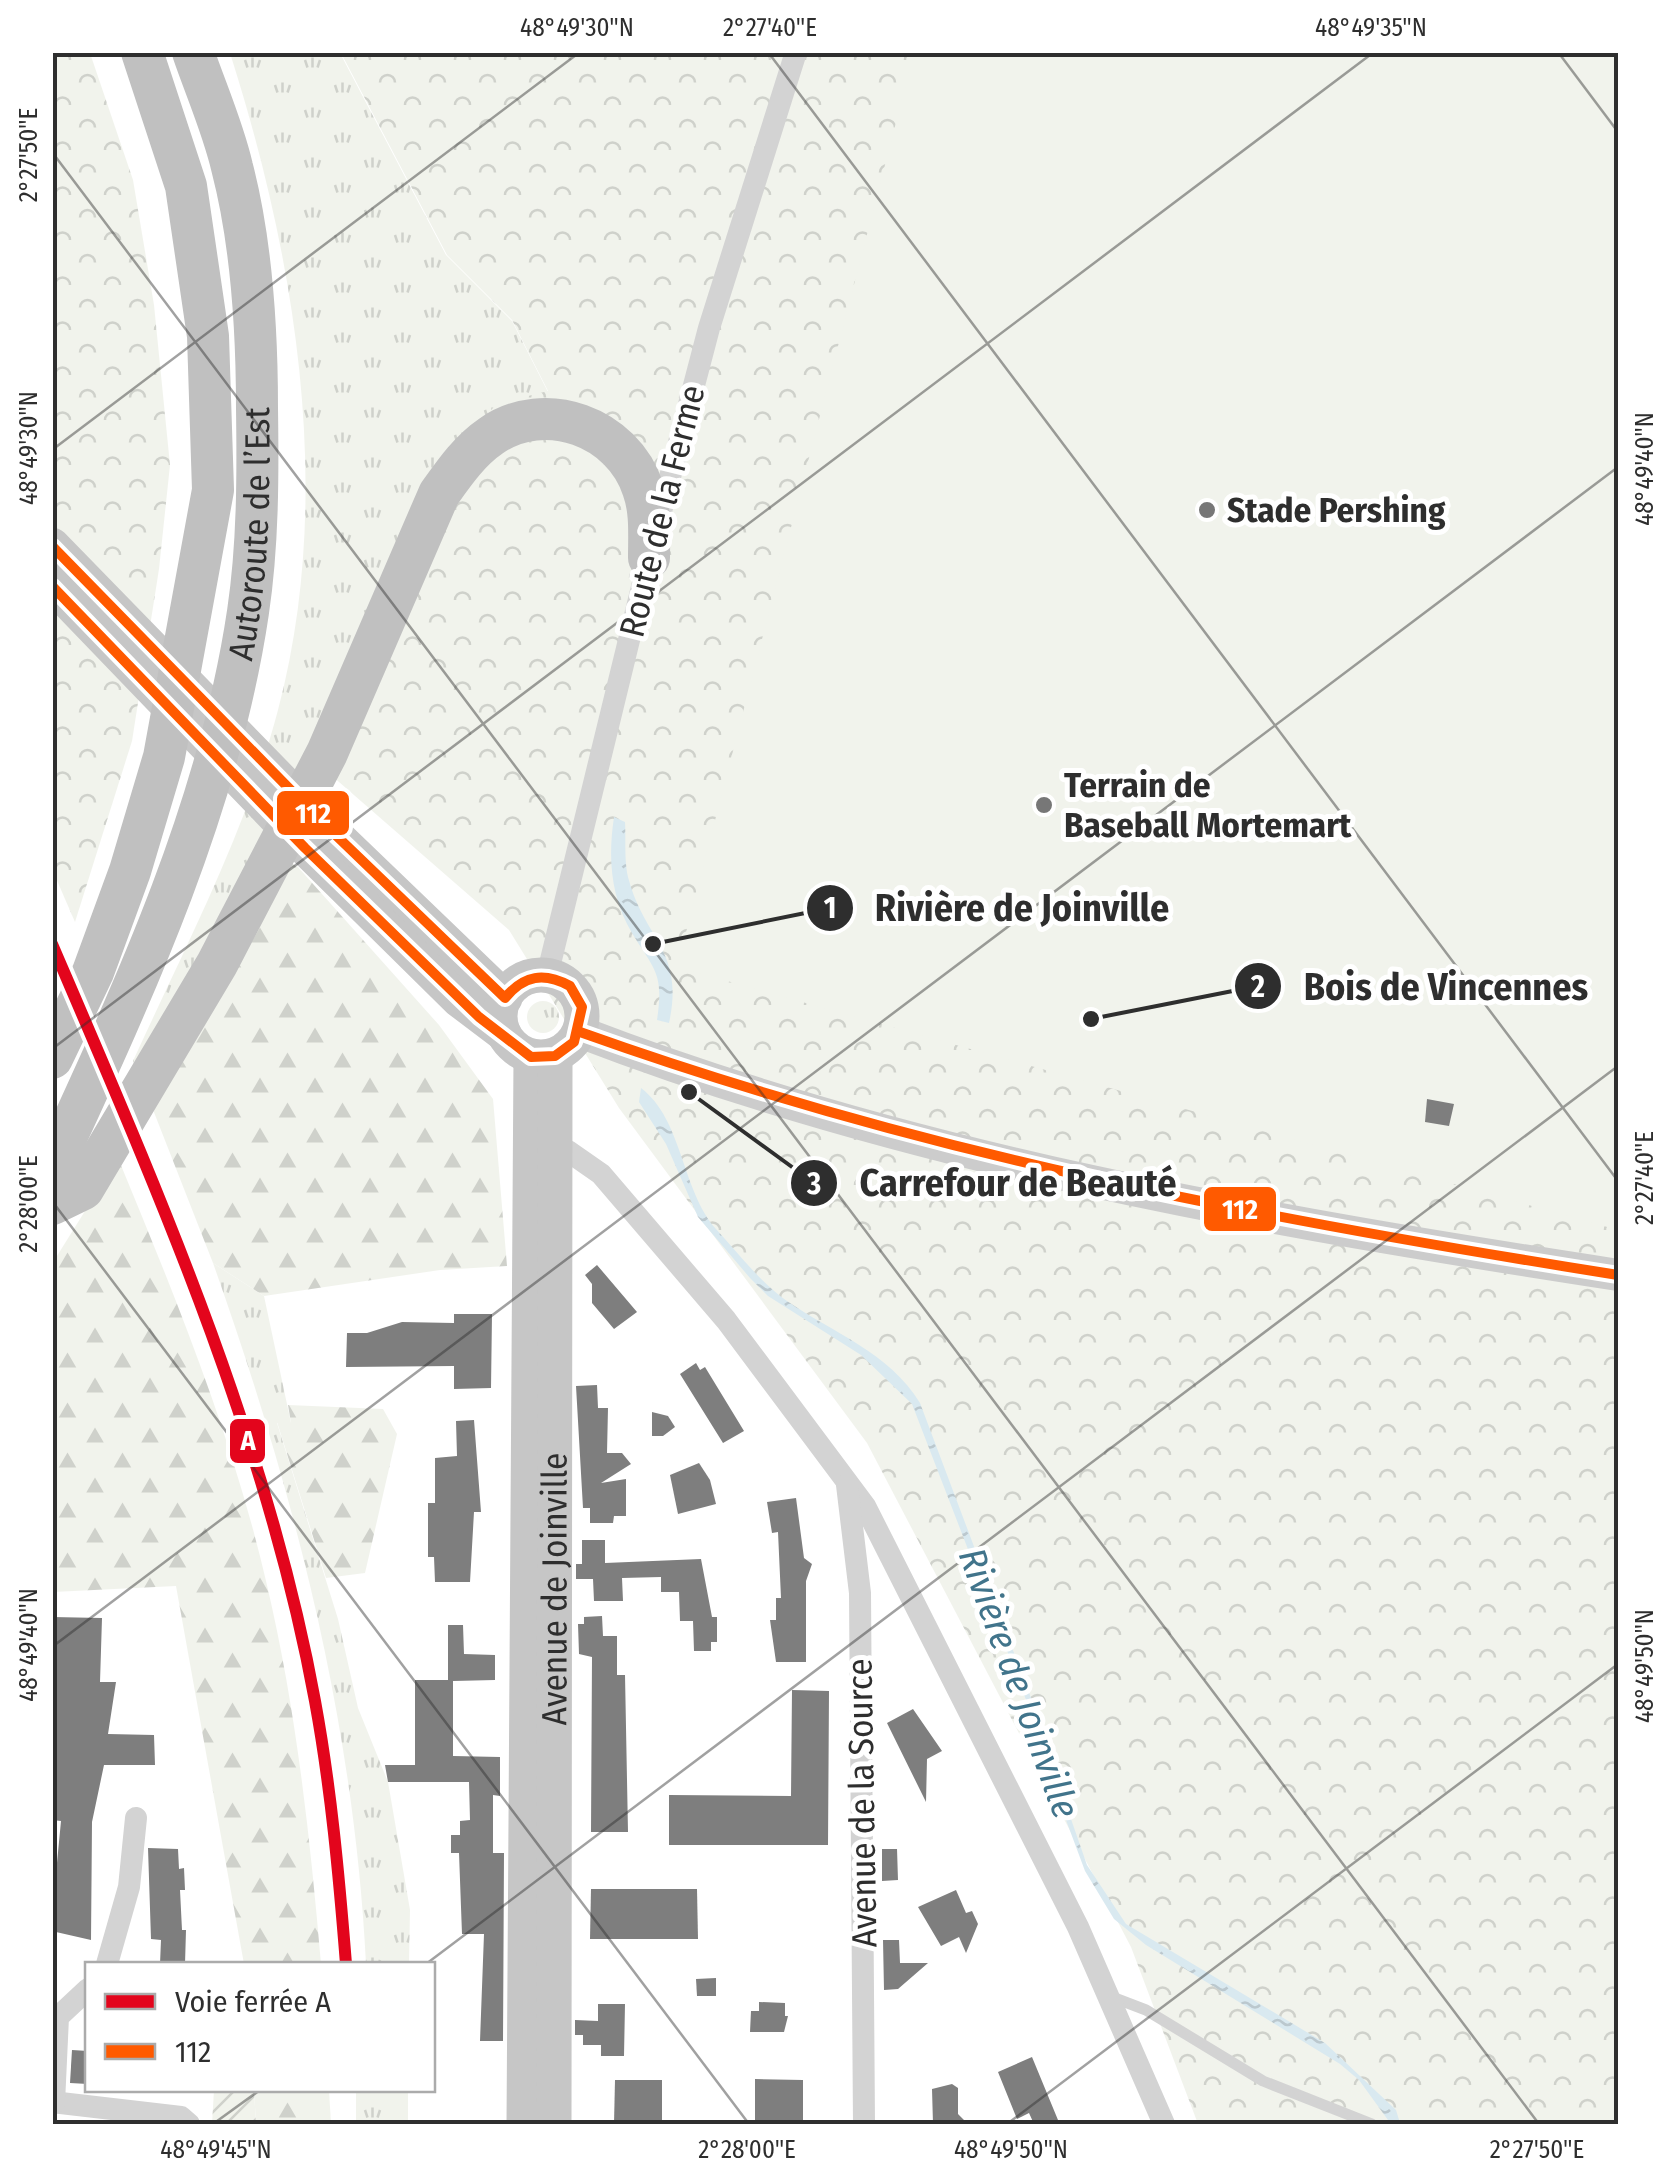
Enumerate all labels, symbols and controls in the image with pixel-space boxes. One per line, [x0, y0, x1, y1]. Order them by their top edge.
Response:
text: 48°49'30"N [520, 13, 634, 43]
text: 2°27'40"E [723, 13, 817, 43]
text: 48°49'35"N [1315, 13, 1427, 43]
text: 2°27'50"E [14, 108, 44, 202]
street label: Route de la Ferme [610, 381, 714, 641]
text: 48°49'30"N [14, 391, 44, 505]
street label: Autoroute de l’Est [219, 406, 278, 664]
text: 48°49'40"N [1630, 412, 1660, 526]
place label: Stade Pershing [1227, 489, 1446, 531]
marker: Stade Pershing [1196, 499, 1218, 521]
place label: Terrain de Baseball Mortemart [1064, 764, 1352, 846]
line badge: 112 [275, 789, 351, 837]
marker: Terrain de Baseball Mortemart [1033, 794, 1055, 816]
text: 112 [295, 797, 331, 830]
callout: Rivière de Joinville [805, 874, 1189, 942]
text: Rivière de Joinville [875, 885, 1169, 931]
text: 1 [824, 890, 836, 926]
callout: Bois de Vincennes [1233, 952, 1608, 1020]
text: Bois de Vincennes [1304, 964, 1589, 1010]
text: 2 [1250, 969, 1265, 1005]
text: 2°27'40"E [1630, 1131, 1660, 1225]
callout: Carrefour de Beauté [789, 1149, 1196, 1217]
text: 2°28'00"E [14, 1155, 44, 1253]
text: Carrefour de Beauté [859, 1160, 1177, 1206]
text: 3 [806, 1166, 821, 1202]
line badge: 112 [1202, 1185, 1278, 1233]
text: 112 [1222, 1193, 1258, 1226]
line badge: A [228, 1417, 267, 1465]
text: A [239, 1424, 256, 1457]
street label: Avenue de Joinville [533, 1453, 576, 1725]
water label: Rivière de Joinville [949, 1542, 1089, 1824]
text: 48°49'40"N [14, 1588, 44, 1702]
text: 48°49'50"N [1630, 1609, 1660, 1723]
street label: Avenue de la Source [838, 1658, 886, 1948]
legend [85, 1962, 435, 2092]
text: Voie ferrée A [175, 1984, 331, 2020]
text: 112 [175, 2034, 211, 2070]
text: 48°49'45"N [160, 2135, 272, 2165]
text: 2°28'00"E [698, 2135, 796, 2165]
text: 48°49'50"N [954, 2135, 1068, 2165]
text: 2°27'50"E [1490, 2135, 1584, 2165]

